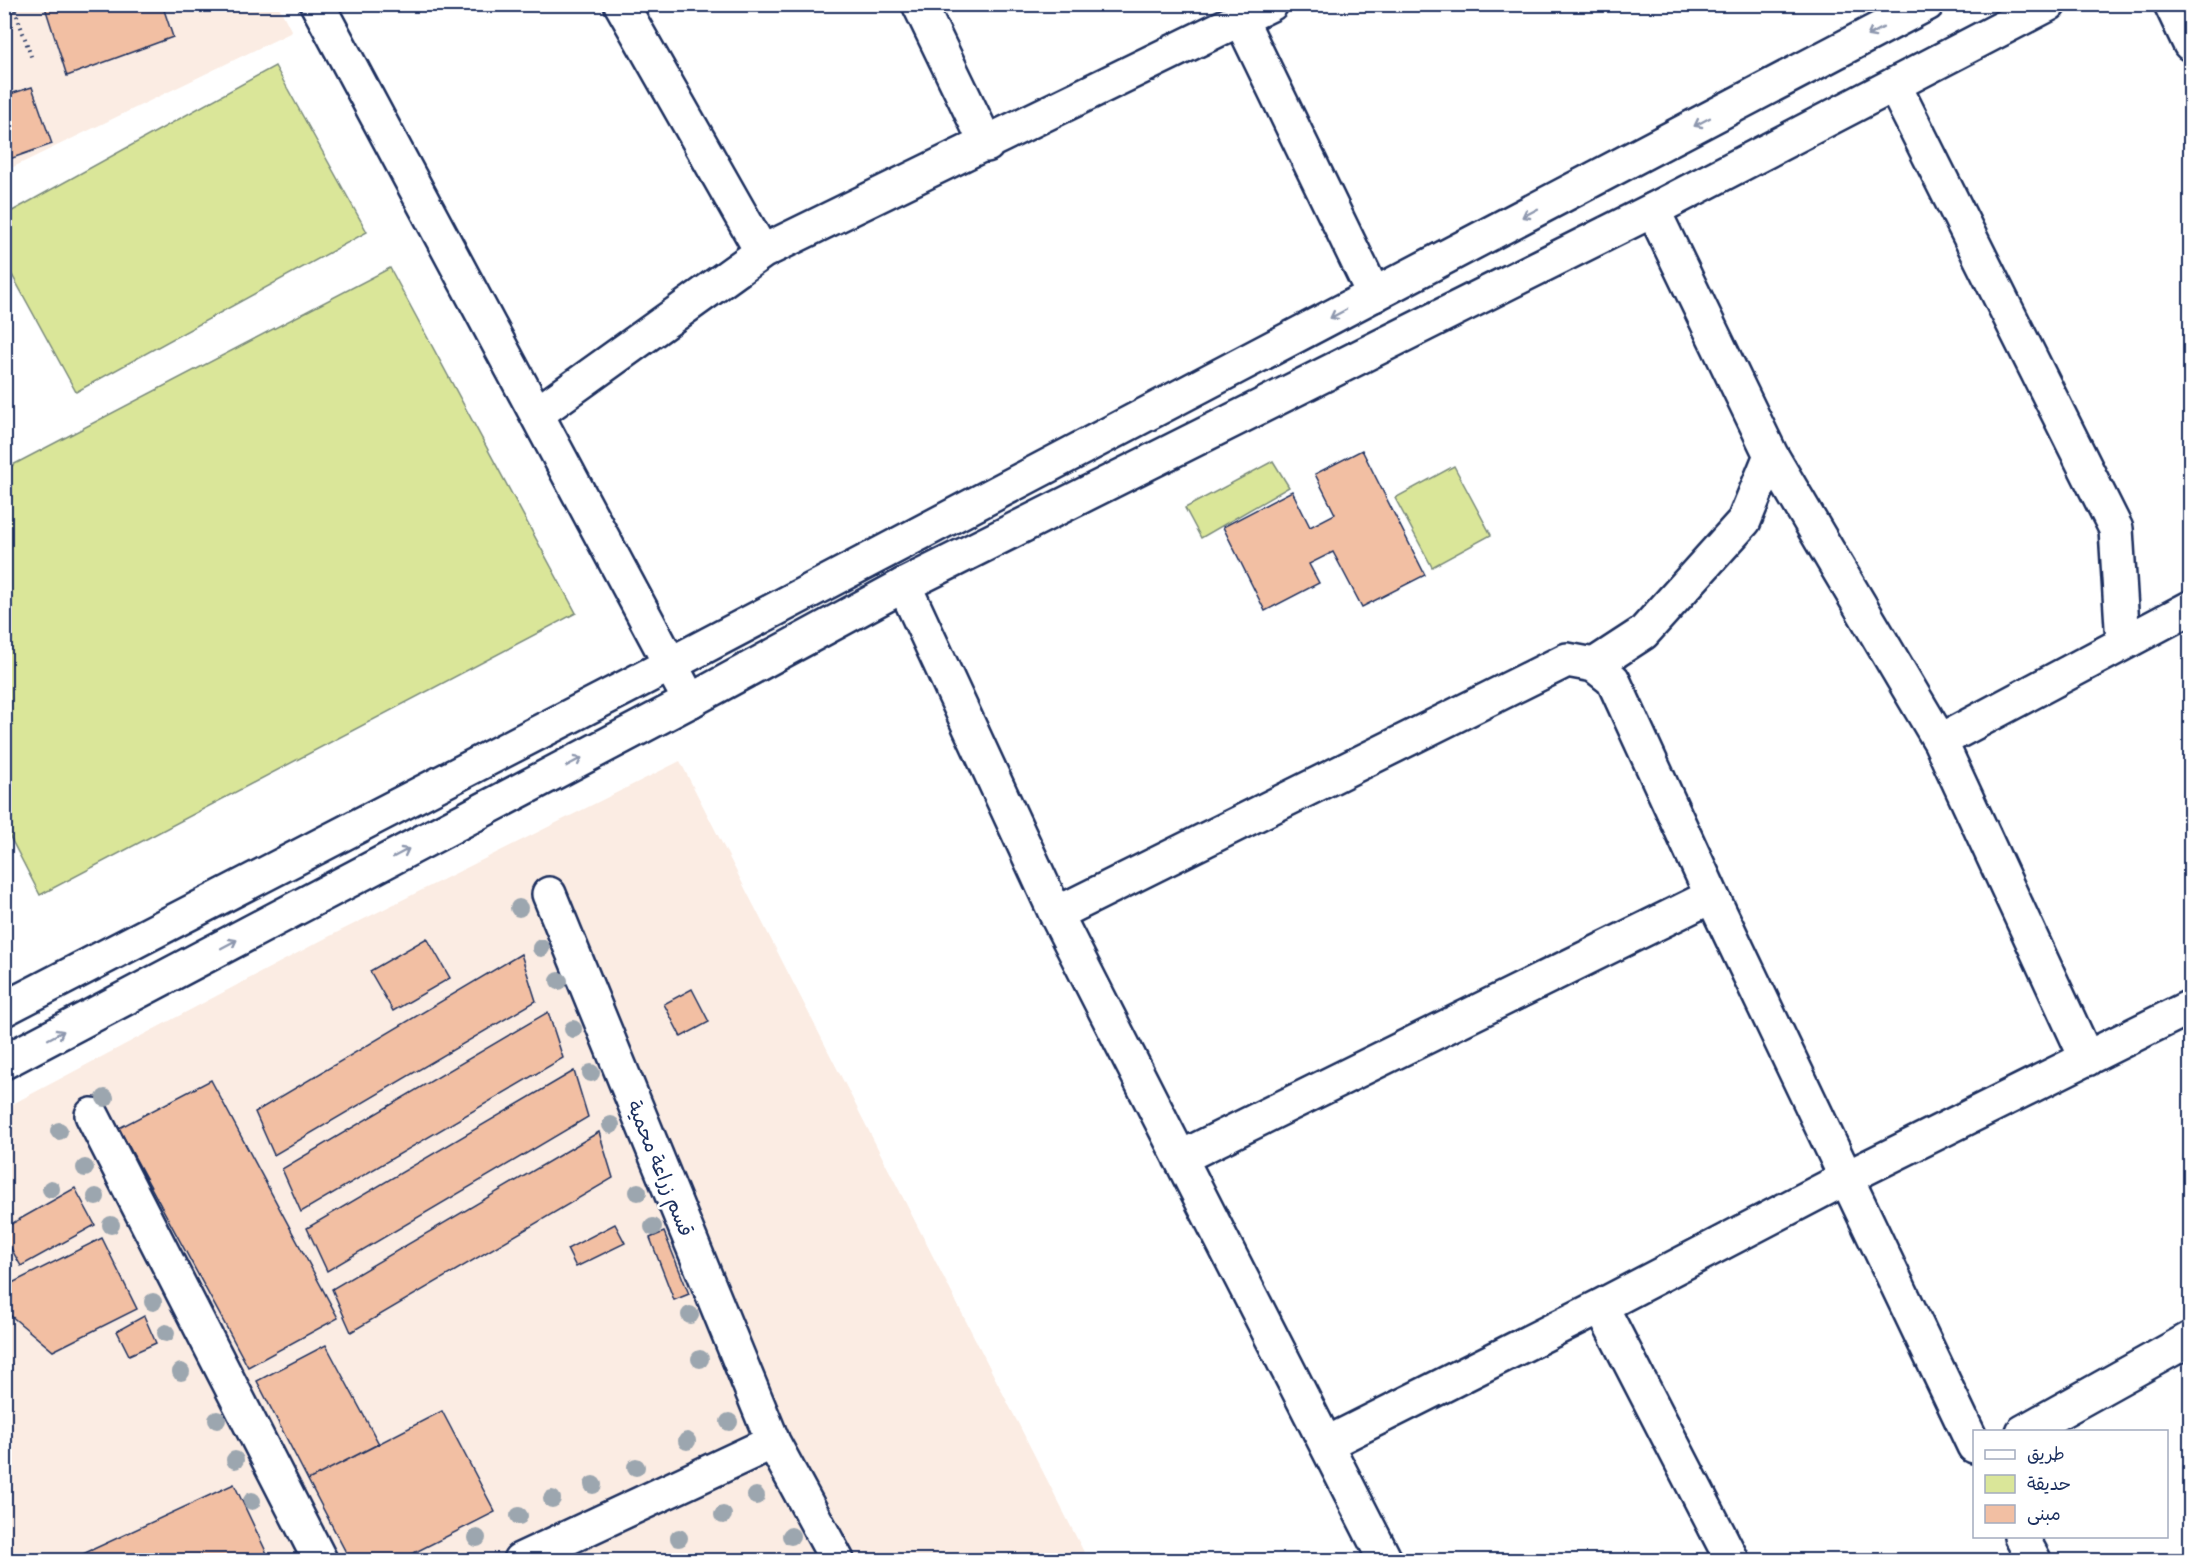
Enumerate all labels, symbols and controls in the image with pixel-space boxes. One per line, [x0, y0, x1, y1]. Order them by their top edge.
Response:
one-way arrow [1867, 26, 1884, 38]
one-way arrow [1694, 117, 1712, 129]
one-way arrow [1521, 208, 1539, 219]
one-way arrow [1330, 308, 1348, 320]
one-way arrow [565, 756, 582, 768]
one-way arrow [392, 847, 410, 858]
one-way arrow [219, 938, 237, 949]
one-way arrow [47, 1028, 65, 1040]
street label: قسم زراعة محمية [620, 1096, 701, 1241]
legend [1973, 1430, 2168, 1538]
text: طريق [2027, 1441, 2065, 1466]
text: حديقة [2027, 1471, 2071, 1496]
text: مبنى [2027, 1501, 2061, 1526]

